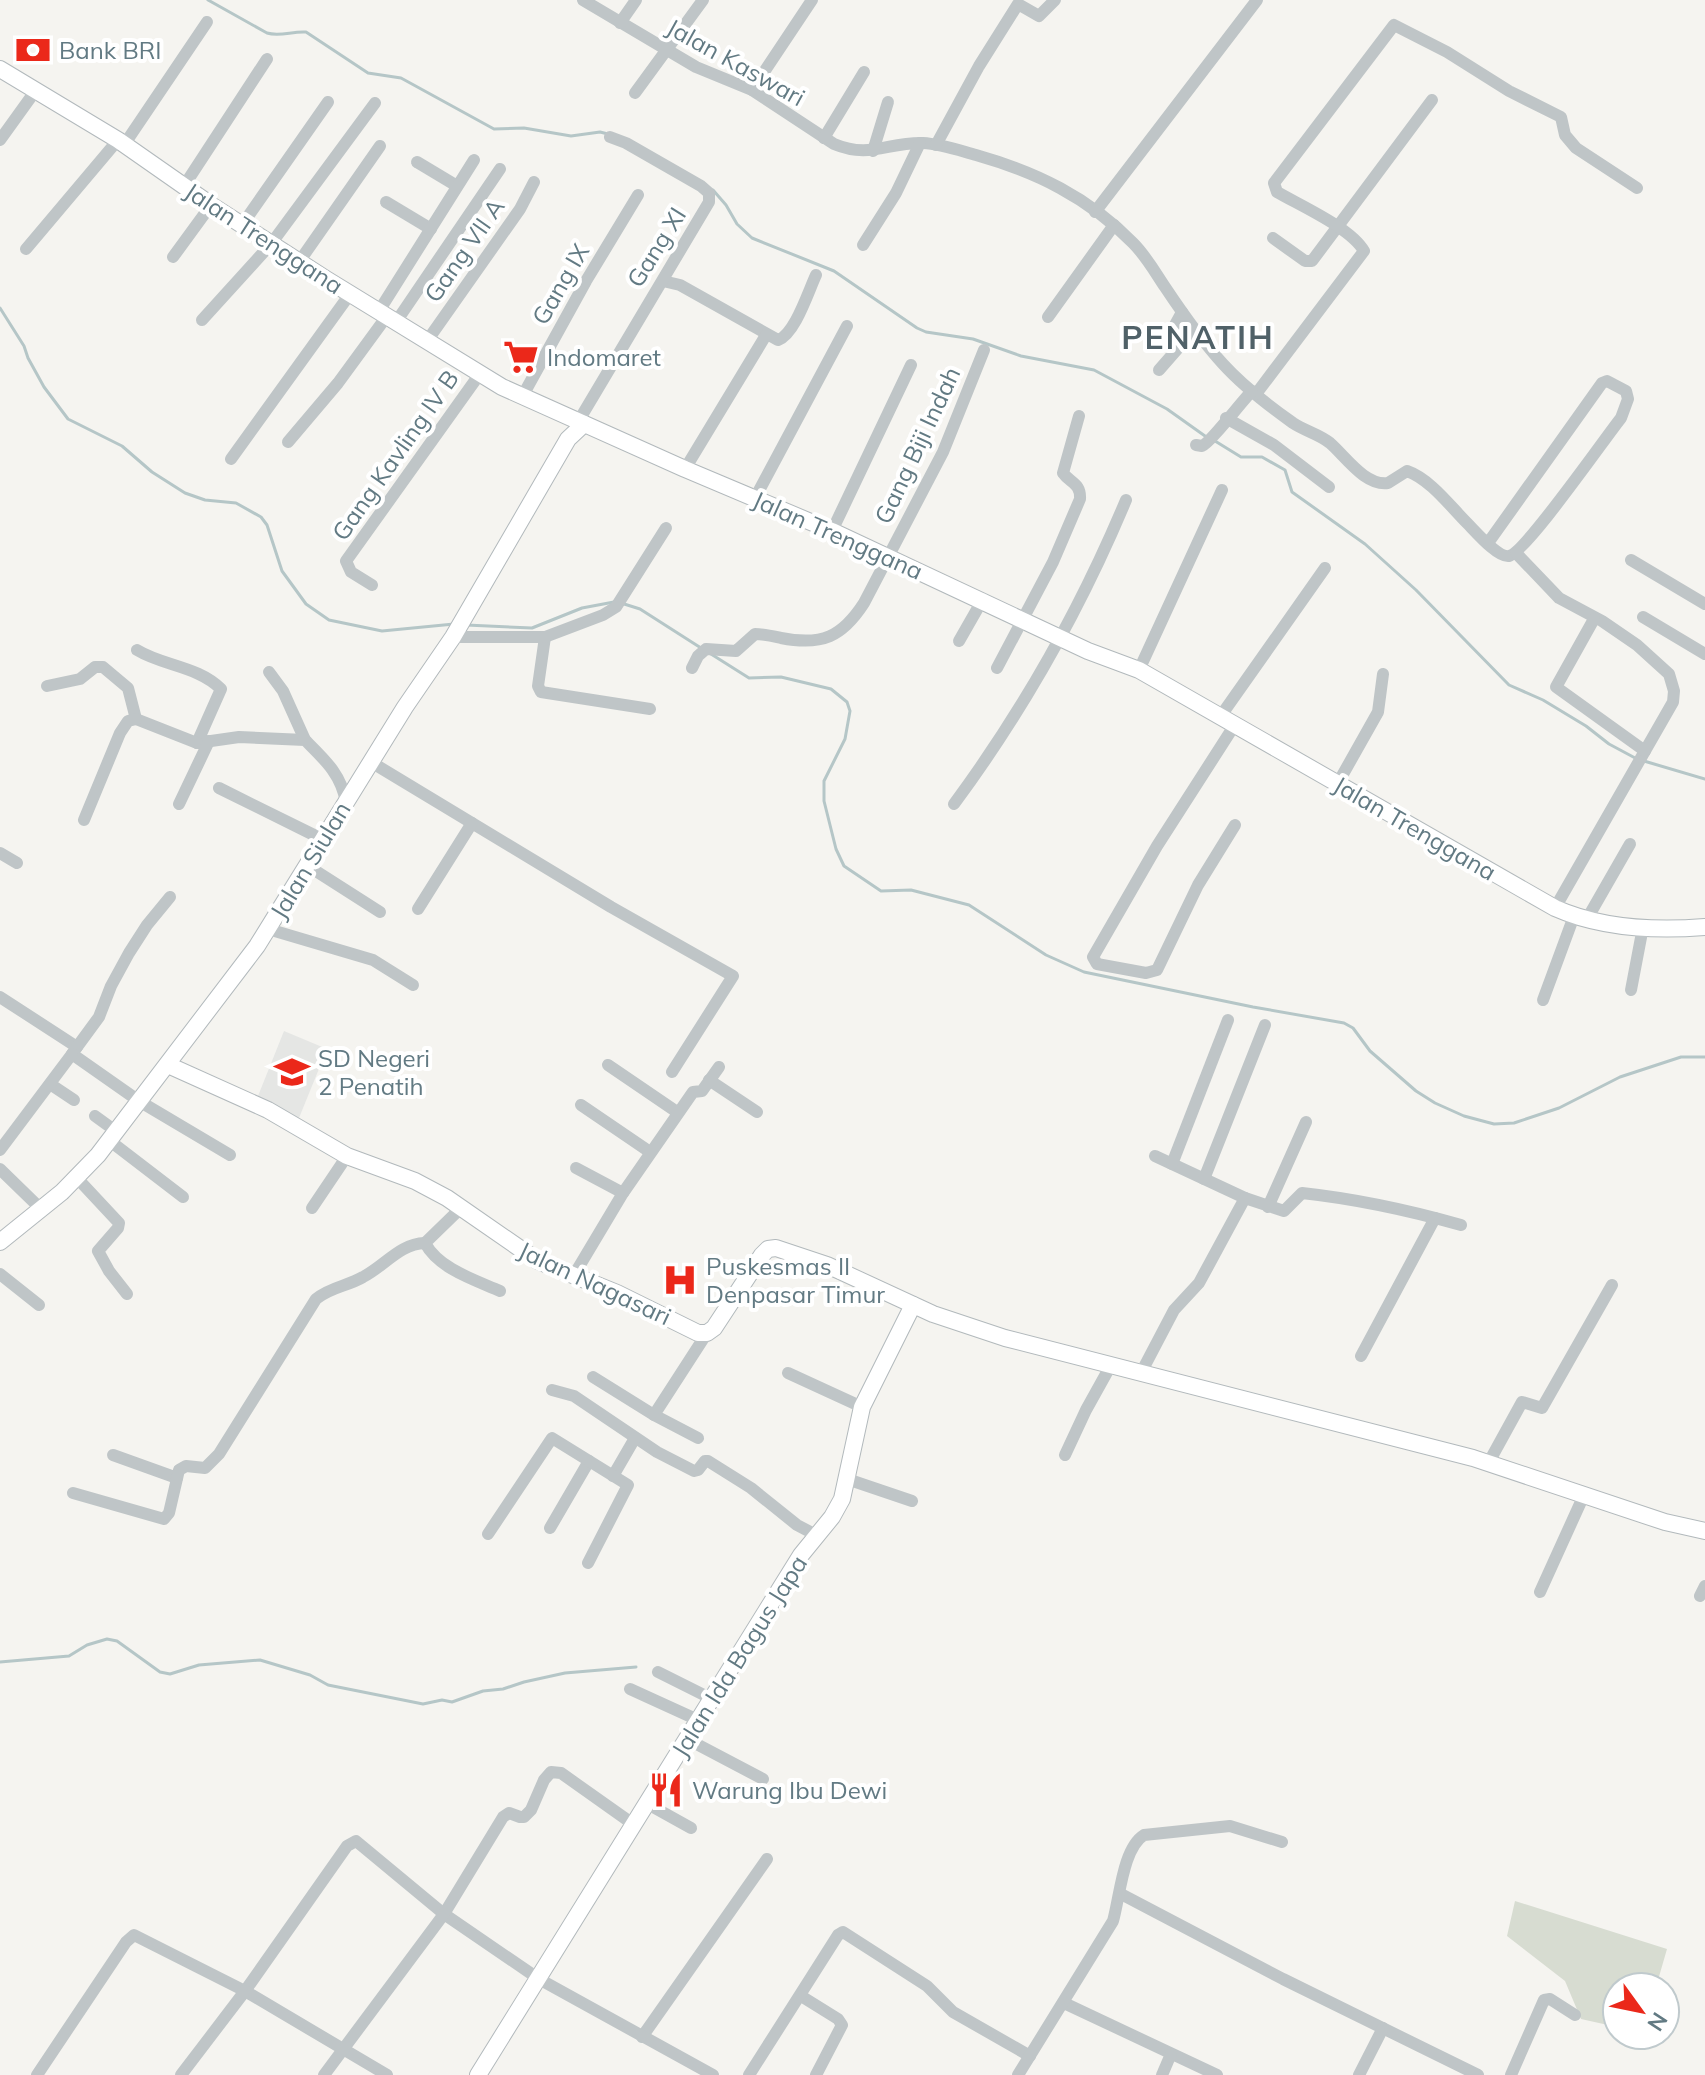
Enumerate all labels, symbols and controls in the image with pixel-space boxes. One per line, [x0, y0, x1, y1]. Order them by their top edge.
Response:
street label: Jalan Kaswari [662, 12, 810, 112]
bank icon: Bank BRI [14, 31, 52, 69]
place label: Bank BRI [59, 35, 162, 65]
street label: Jalan Trenggana [179, 176, 349, 300]
street label: Gang VII A [417, 192, 511, 308]
street label: Gang XI [620, 201, 692, 293]
street label: Gang IX [525, 238, 595, 330]
district label: PENATIH [1121, 317, 1275, 357]
supermarket icon: Indomaret [502, 338, 540, 376]
place label: Indomaret [547, 342, 661, 372]
street label: Gang Biji Indah [868, 362, 966, 528]
street label: Gang Kavling IV B [325, 364, 465, 546]
street label: Jalan Trenggana [748, 484, 928, 586]
street label: Jalan Trenggana [1328, 769, 1502, 887]
street label: Jalan Siulan [263, 796, 357, 924]
place label: SD Negeri 2 Penatih [318, 1043, 430, 1101]
school or university icon: SD Negeri 2 Penatih [273, 1053, 311, 1091]
street label: Jalan Nagasari [514, 1235, 676, 1331]
place label: Puskesmas II Denpasar Timur [706, 1251, 885, 1309]
hospital icon: Puskesmas II Denpasar Timur [661, 1261, 699, 1299]
street label: Jalan Ida Bagus Japa [665, 1550, 813, 1762]
restaurant icon: Warung Ibu Dewi [647, 1771, 685, 1809]
place label: Warung Ibu Dewi [692, 1775, 887, 1805]
north arrow [1601, 1971, 1681, 2051]
text: N [1642, 2007, 1674, 2036]

